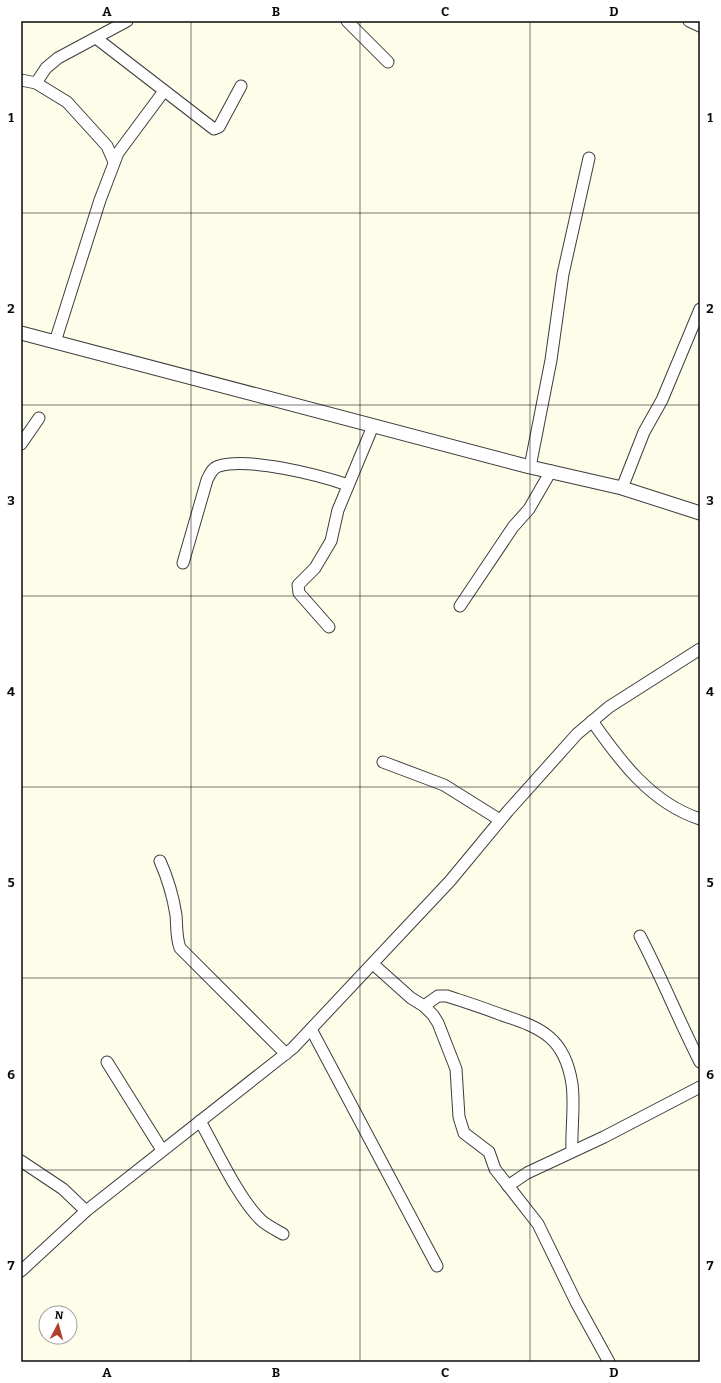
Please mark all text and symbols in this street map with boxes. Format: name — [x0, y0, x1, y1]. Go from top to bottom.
text: A — [102, 4, 112, 19]
text: B — [272, 4, 280, 19]
text: C — [441, 4, 449, 19]
text: D — [609, 4, 619, 19]
text: 1 — [8, 110, 14, 125]
text: 1 — [707, 110, 713, 125]
text: 2 — [7, 301, 15, 316]
text: 2 — [706, 301, 714, 316]
text: 3 — [7, 493, 15, 508]
text: 3 — [706, 493, 714, 508]
text: 4 — [7, 684, 15, 699]
text: 4 — [706, 684, 714, 699]
text: 5 — [7, 875, 15, 890]
text: 5 — [706, 875, 714, 890]
text: 6 — [7, 1067, 15, 1082]
text: 6 — [706, 1067, 714, 1082]
text: 7 — [8, 1258, 15, 1273]
text: 7 — [707, 1258, 714, 1273]
north arrow — [38, 1305, 78, 1345]
text: N — [54, 1309, 64, 1323]
text: A — [102, 1365, 112, 1380]
text: B — [272, 1365, 280, 1380]
text: C — [441, 1365, 449, 1380]
text: D — [609, 1365, 619, 1380]

